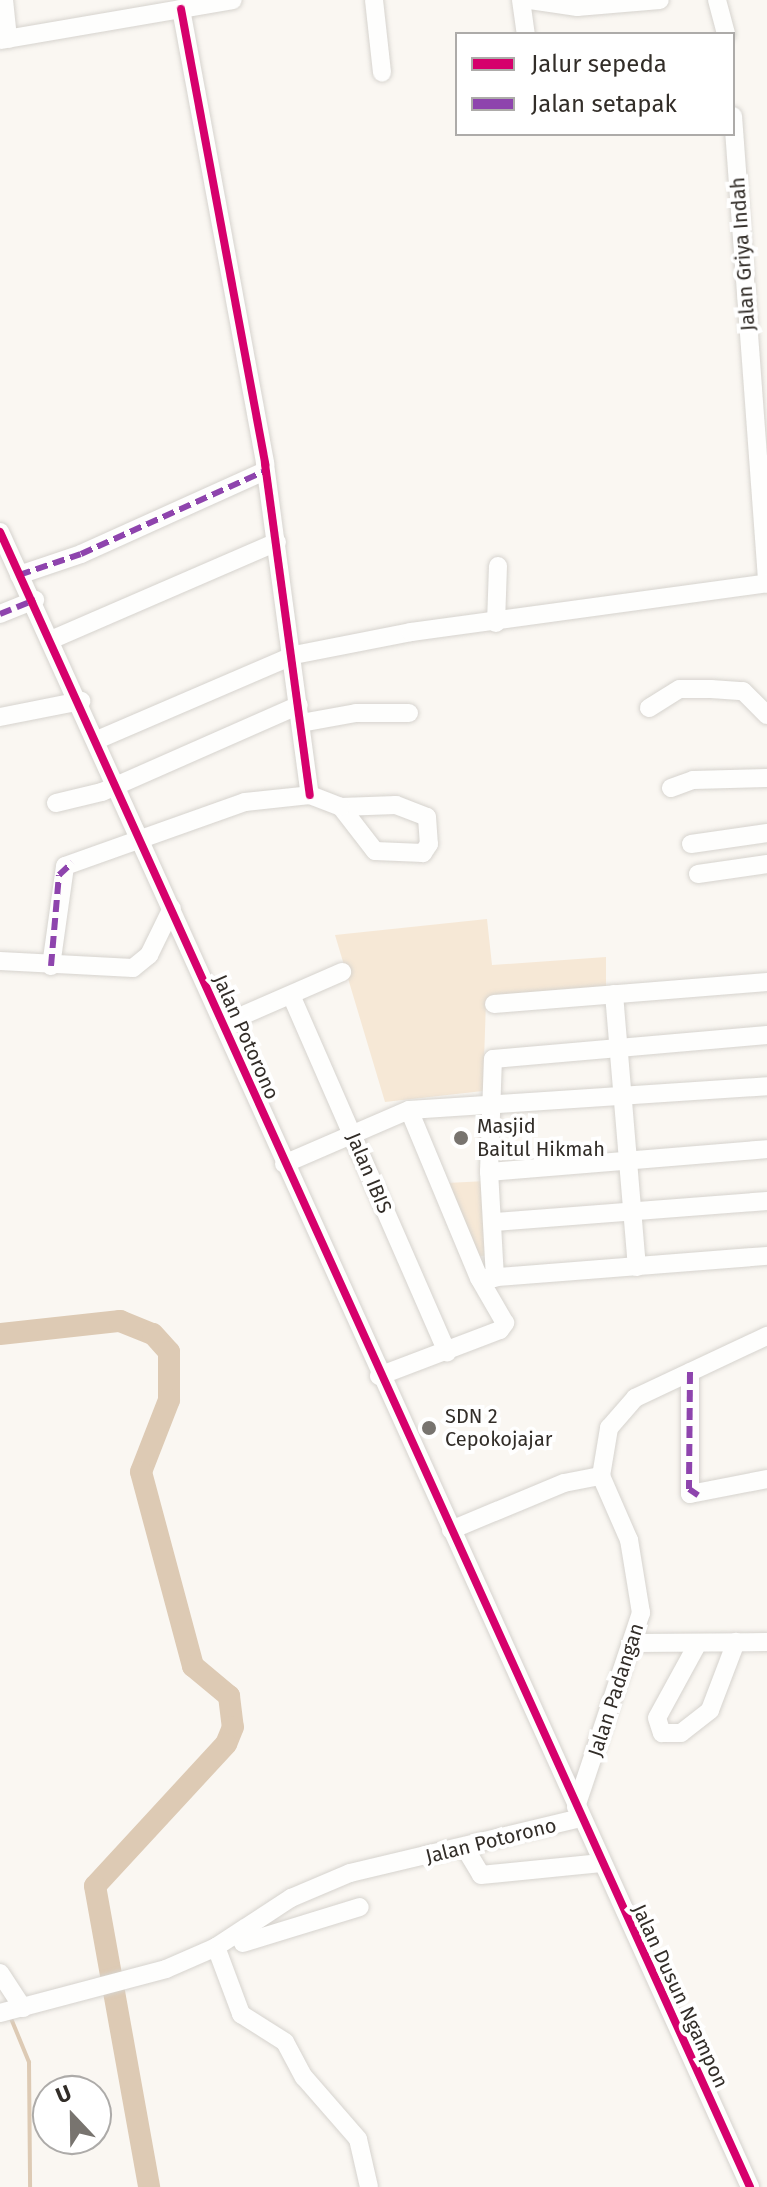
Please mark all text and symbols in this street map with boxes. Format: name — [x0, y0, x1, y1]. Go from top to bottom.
legend — [455, 32, 735, 136]
text: Jalur sepeda — [531, 50, 667, 78]
text: Jalan setapak — [531, 90, 677, 118]
street label: Jalan Griya Indah — [726, 176, 760, 332]
street label: Jalan Potorono — [208, 971, 284, 1103]
place label: Masjid Baitul Hikmah — [477, 1114, 605, 1161]
street label: Jalan IBIS — [341, 1129, 397, 1217]
marker: Masjid Baitul Hikmah — [452, 1129, 470, 1147]
place label: SDN 2 Cepokojajar — [445, 1404, 552, 1451]
marker: SDN 2 Cepokojajar — [420, 1419, 438, 1437]
street label: Jalan Padangan — [583, 1620, 649, 1760]
street label: Jalan Potorono — [423, 1813, 559, 1869]
street label: Jalan Dusun Ngampon — [627, 1900, 733, 2092]
north arrow — [32, 2075, 112, 2155]
text: U — [52, 2079, 75, 2109]

